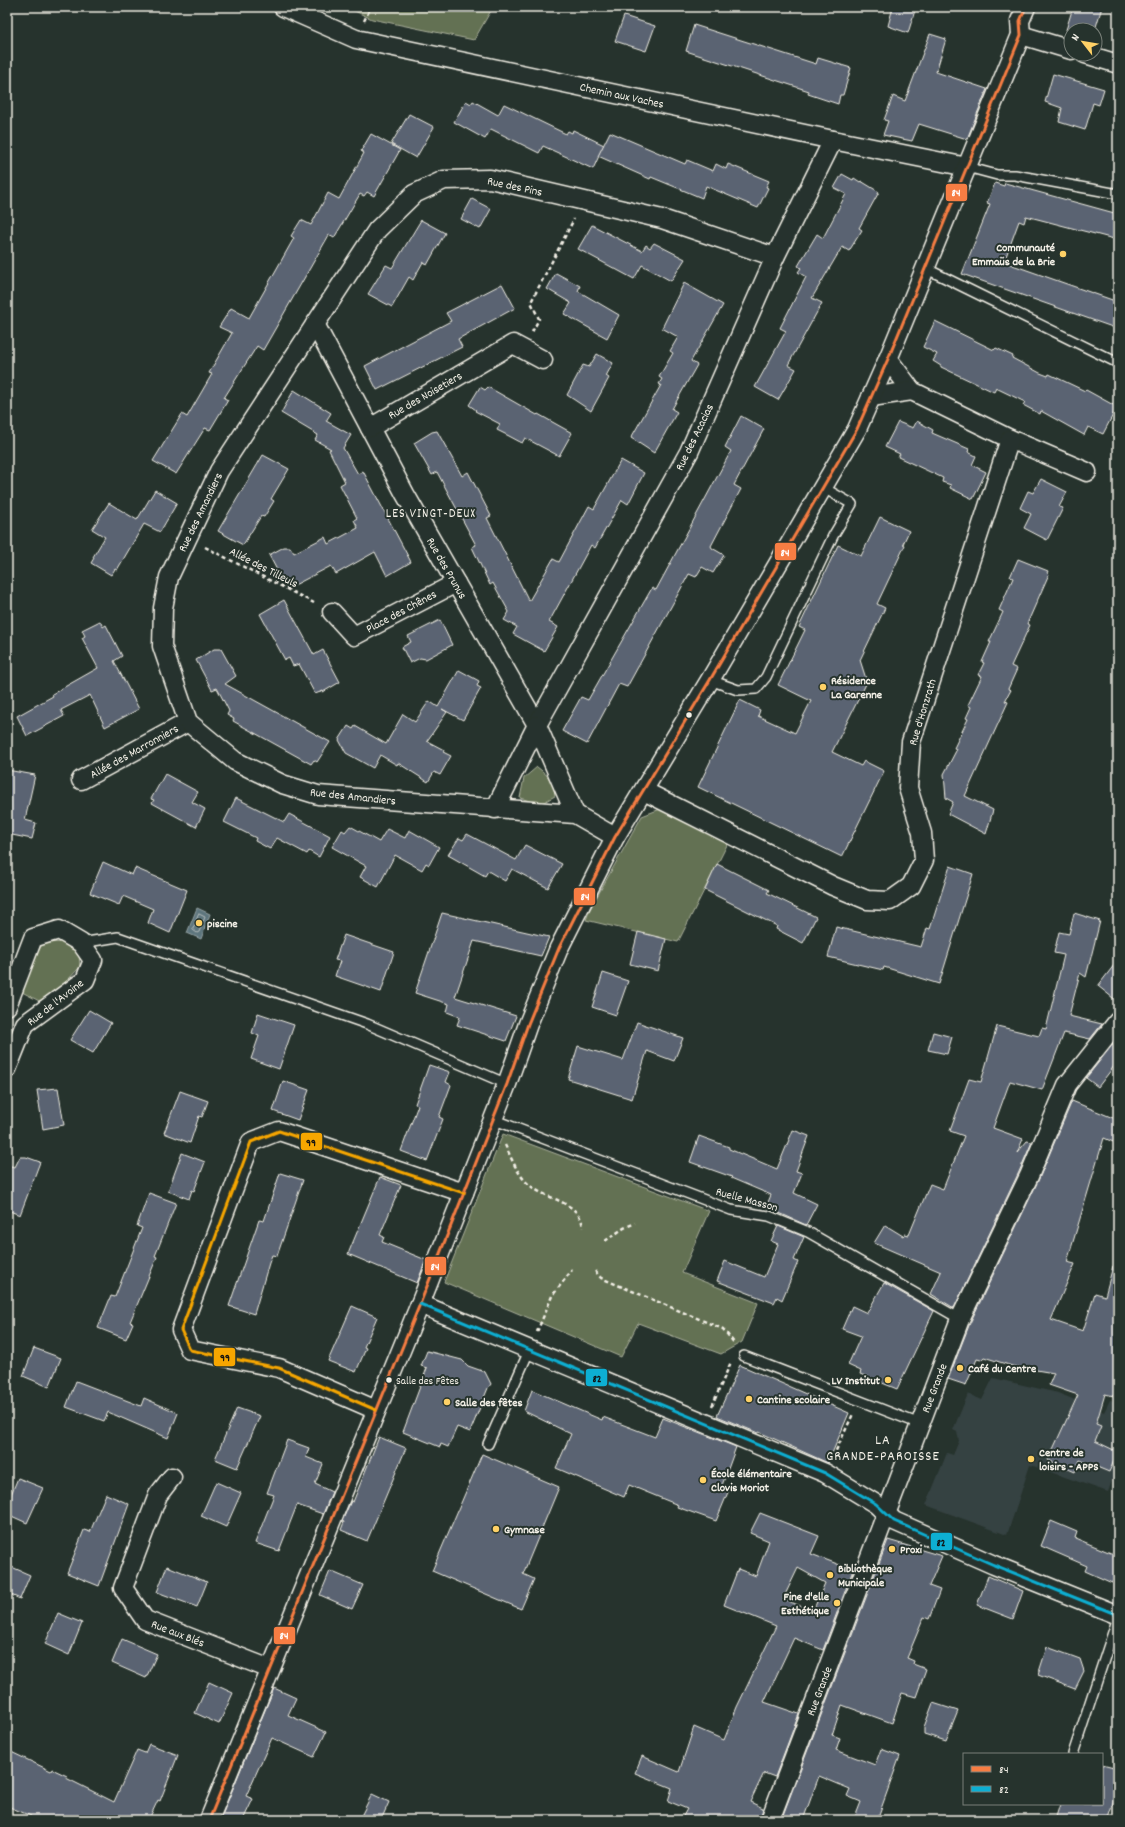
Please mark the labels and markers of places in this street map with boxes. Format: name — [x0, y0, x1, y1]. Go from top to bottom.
place label: Communauté Emmaüs de la Brie — [972, 240, 1056, 271]
marker: Communauté Emmaüs de la Brie — [1058, 249, 1068, 259]
place label: Résidence La Garenne — [831, 673, 883, 704]
marker: Résidence La Garenne — [818, 682, 828, 692]
unlabelled marker — [684, 710, 694, 720]
place label: piscine — [207, 916, 238, 933]
marker: piscine — [194, 918, 204, 928]
place label: Café du Centre — [968, 1361, 1037, 1378]
marker: Café du Centre — [955, 1363, 965, 1373]
place label: LV Institut — [832, 1373, 881, 1390]
place label: Salle des Fêtes — [396, 1374, 459, 1390]
marker: Salle des Fêtes — [384, 1375, 394, 1385]
marker: LV Institut — [883, 1375, 893, 1385]
place label: Cantine scolaire — [757, 1392, 831, 1409]
marker: Cantine scolaire — [744, 1394, 754, 1404]
place label: Salle des fêtes — [455, 1395, 523, 1412]
marker: Salle des fêtes — [442, 1397, 452, 1407]
place label: Centre de loisirs - APPS — [1039, 1445, 1099, 1476]
marker: Centre de loisirs - APPS — [1026, 1454, 1036, 1464]
place label: École élémentaire Clovis Moriot — [711, 1466, 792, 1497]
marker: École élémentaire Clovis Moriot — [698, 1475, 708, 1485]
place label: Gymnase — [504, 1522, 545, 1539]
marker: Gymnase — [491, 1524, 501, 1534]
place label: Proxi — [900, 1542, 923, 1559]
marker: Proxi — [887, 1544, 897, 1554]
place label: Bibliothèque Municipale — [838, 1561, 893, 1592]
marker: Bibliothèque Municipale — [825, 1570, 835, 1580]
place label: Fine d'elle Esthétique — [781, 1589, 830, 1620]
marker: Fine d'elle Esthétique — [832, 1598, 842, 1608]

